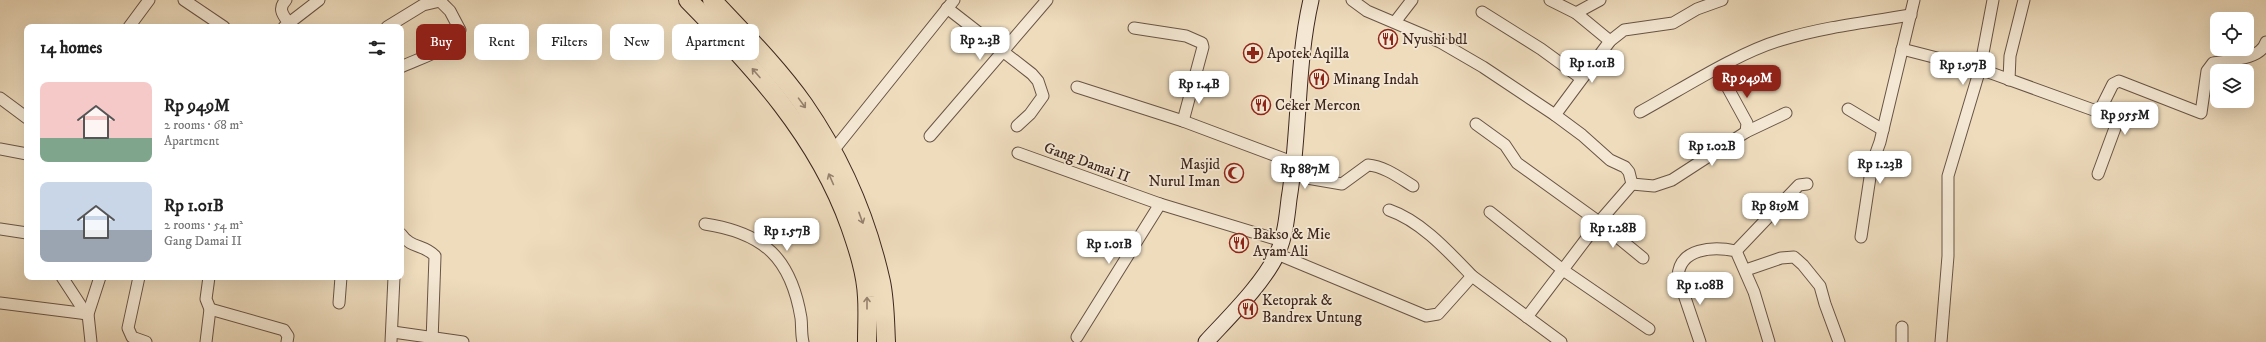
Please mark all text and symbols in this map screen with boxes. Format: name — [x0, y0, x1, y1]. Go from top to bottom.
map controls — [2210, 12, 2254, 108]
button: locate — [2210, 12, 2254, 56]
chip: Buy — [416, 24, 466, 60]
chip: Rent — [474, 24, 529, 60]
chip: Filters — [537, 24, 602, 60]
chip: New — [610, 24, 664, 60]
chip: Apartment — [672, 24, 759, 60]
pin: Rp 2.3B — [943, 27, 1017, 61]
restaurant icon: Nyushi bdl — [1377, 28, 1399, 50]
place label: Nyushi bdl — [1402, 30, 1468, 49]
text: Rp 2.3B — [960, 32, 1000, 48]
text: 14 homes — [40, 37, 102, 59]
icon: filters — [366, 37, 388, 59]
pharmacy icon: Apotek Aqilla — [1242, 42, 1264, 64]
place label: Apotek Aqilla — [1267, 44, 1350, 63]
pin: Rp 1.01B — [1551, 50, 1633, 84]
pin: Rp 1.97B — [1922, 52, 2004, 86]
text: Rp 1.01B — [1569, 55, 1615, 71]
text: Rp 1.97B — [1939, 57, 1987, 73]
button: layers — [2210, 64, 2254, 108]
pin: Rp 949M — [1710, 65, 1784, 99]
one-way arrow — [752, 68, 761, 78]
restaurant icon: Minang Indah — [1308, 68, 1330, 90]
place label: Minang Indah — [1333, 70, 1419, 89]
text: Rp 949M — [1722, 70, 1772, 86]
pin: Rp 1.4B — [1162, 71, 1236, 105]
text: Rp 1.4B — [1178, 76, 1220, 92]
restaurant icon: Ceker Mercon — [1250, 94, 1272, 116]
text: Rp 949M — [164, 95, 230, 117]
place label: Ceker Mercon — [1275, 96, 1360, 115]
one-way arrow — [798, 97, 806, 108]
icon: home — [72, 98, 120, 146]
pin: Rp 955M — [2088, 102, 2162, 136]
text: Rp 955M — [2100, 107, 2150, 123]
text: 2 rooms · 68 m² — [164, 117, 243, 133]
text: Apartment — [164, 133, 219, 149]
pin: Rp 1.02B — [1671, 133, 1753, 167]
street label: Gang Damai II — [1041, 138, 1132, 187]
text: Rp 1.02B — [1688, 138, 1736, 154]
pin: Rp 1.23B — [1839, 151, 1921, 185]
place label: Masjid Nurul Iman — [1149, 155, 1221, 191]
pin: Rp 887M — [1268, 156, 1342, 190]
text: Rp 1.23B — [1857, 156, 1903, 172]
text: Rp 887M — [1280, 161, 1330, 177]
mosque icon: Masjid Nurul Iman — [1223, 162, 1245, 184]
one-way arrow — [827, 174, 834, 186]
pin: Rp 819M — [1738, 193, 1812, 227]
text: Rp 1.01B — [164, 195, 224, 217]
icon: home — [72, 198, 120, 246]
text: Rp 819M — [1751, 198, 1799, 214]
one-way arrow — [858, 212, 866, 224]
pin: Rp 1.28B — [1572, 215, 1654, 249]
text: 2 rooms · 54 m² — [164, 217, 243, 233]
pin: Rp 1.57B — [746, 218, 828, 252]
text: Rp 1.28B — [1590, 220, 1636, 236]
text: Rp 1.57B — [763, 223, 811, 239]
place label: Bakso & Mie Ayam Ali — [1253, 225, 1330, 261]
pin: Rp 1.01B — [1068, 231, 1150, 265]
restaurant icon: Bakso & Mie Ayam Ali — [1228, 232, 1250, 254]
text: Gang Damai II — [164, 233, 242, 249]
text: Rp 1.01B — [1086, 236, 1132, 252]
pin: Rp 1.08B — [1659, 272, 1741, 306]
text: Rp 1.08B — [1676, 277, 1724, 293]
place label: Ketoprak & Bandrex Untung — [1262, 291, 1362, 327]
one-way arrow — [863, 297, 871, 310]
restaurant icon: Ketoprak & Bandrex Untung — [1237, 298, 1259, 320]

